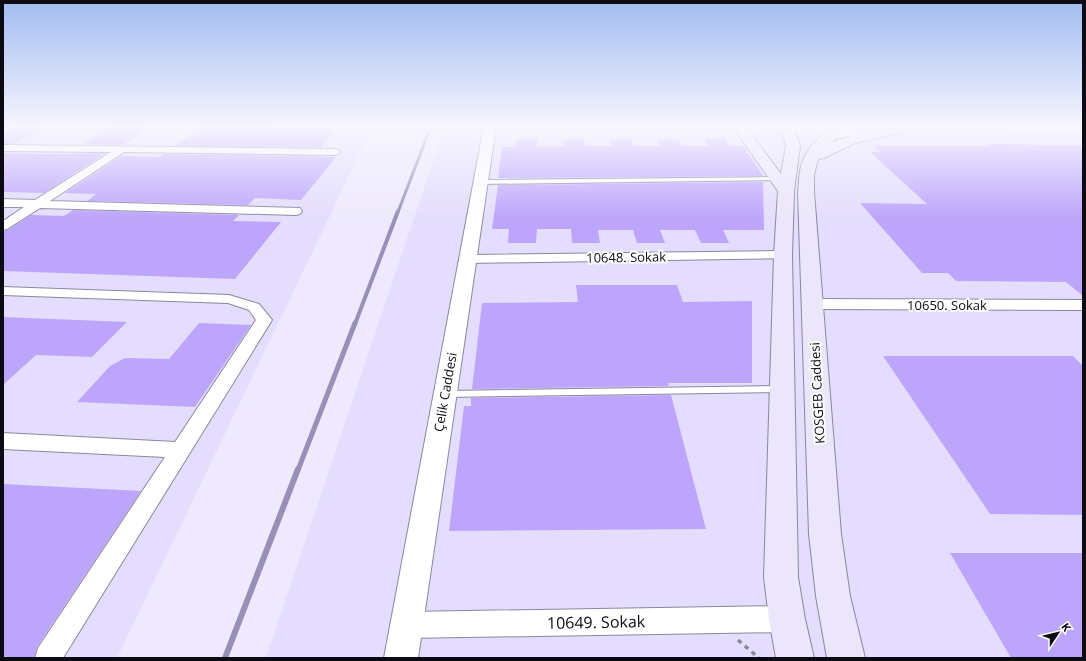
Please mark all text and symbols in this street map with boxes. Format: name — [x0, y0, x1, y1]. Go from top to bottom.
street label: 10648. Sokak — [586, 247, 666, 267]
street label: 10650. Sokak — [907, 296, 987, 314]
street label: KOSGEB Caddesi — [805, 342, 829, 444]
street label: Çelik Caddesi — [429, 351, 461, 433]
street label: 10649. Sokak — [547, 610, 646, 634]
north arrow — [1038, 613, 1078, 653]
text: K — [1058, 620, 1075, 635]

